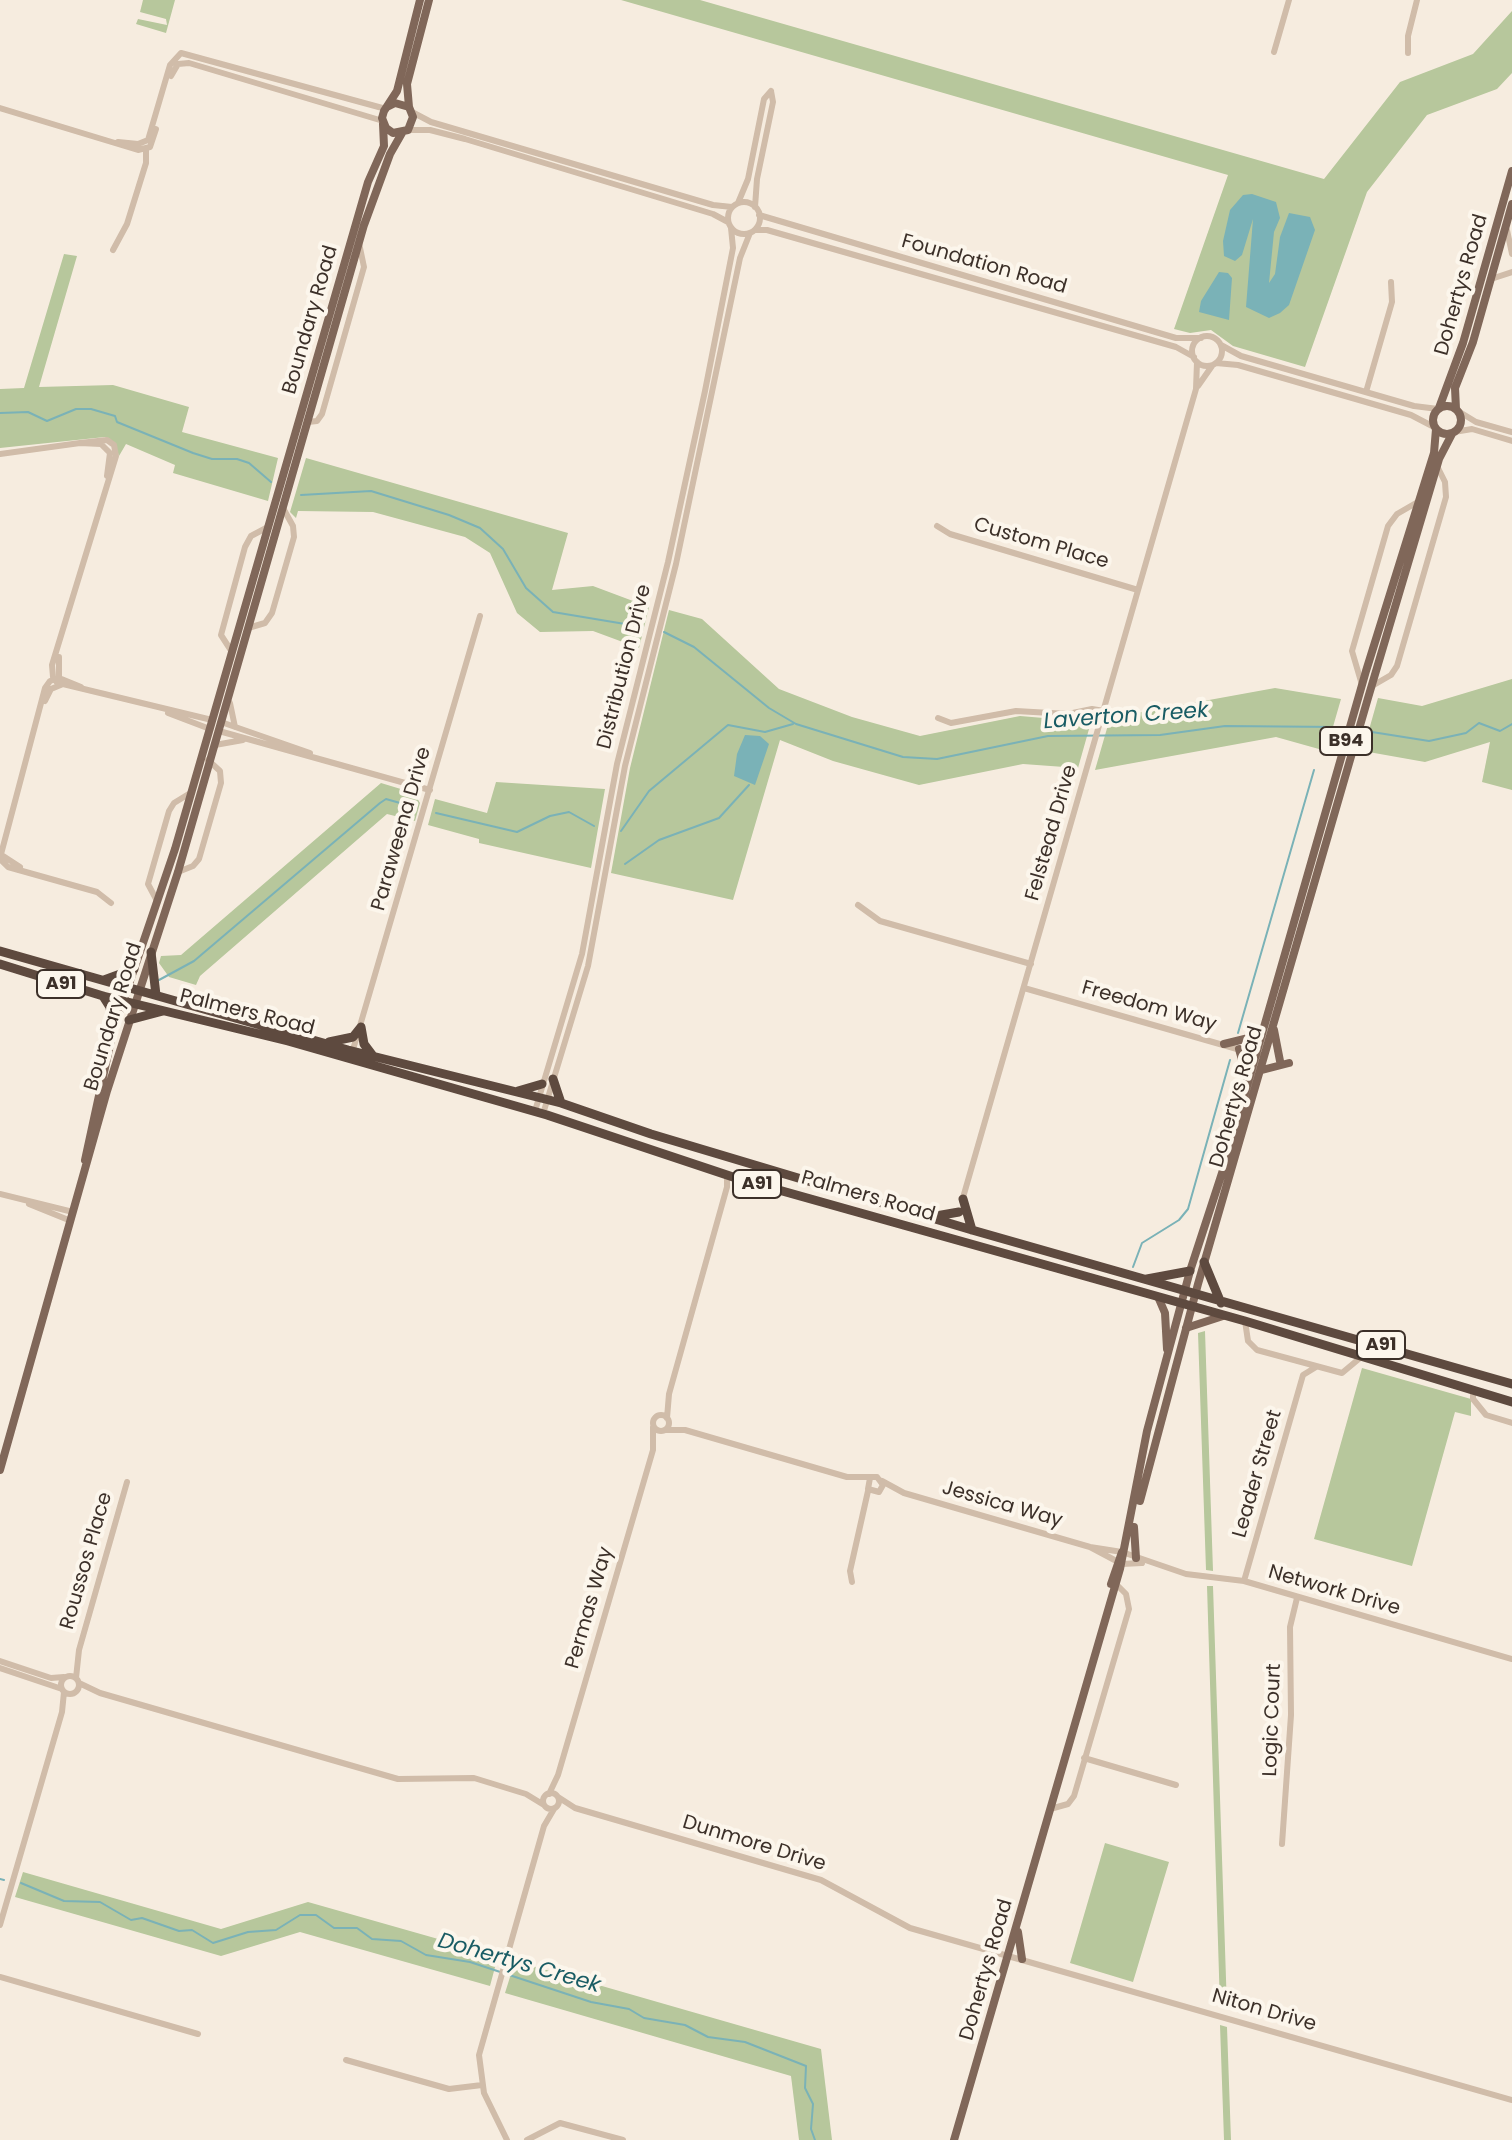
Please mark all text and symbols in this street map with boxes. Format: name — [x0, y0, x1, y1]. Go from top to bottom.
street label: Dohertys Road — [1430, 212, 1494, 358]
street label: Foundation Road — [899, 230, 1069, 300]
street label: Boundary Road — [278, 243, 344, 397]
street label: Custom Place — [971, 513, 1111, 575]
street label: Distribution Drive — [593, 582, 657, 752]
water label: Laverton Creek — [1043, 698, 1209, 736]
road number: B94 — [1320, 727, 1372, 755]
street label: Paraweena Drive — [367, 744, 437, 914]
street label: Felstead Drive — [1021, 762, 1083, 904]
street label: Boundary Road — [80, 940, 148, 1094]
road number: A91 — [37, 970, 85, 998]
street label: Freedom Way — [1079, 976, 1219, 1038]
street label: Palmers Road — [177, 985, 317, 1041]
street label: Dohertys Road — [1205, 1024, 1269, 1170]
street label: Palmers Road — [798, 1166, 938, 1228]
road number: A91 — [733, 1170, 781, 1198]
road number: A91 — [1357, 1331, 1405, 1359]
street label: Leader Street — [1228, 1407, 1288, 1541]
street label: Jessica Way — [939, 1476, 1065, 1534]
street label: Roussos Place — [56, 1490, 118, 1632]
street label: Permas Way — [561, 1544, 619, 1672]
street label: Network Drive — [1265, 1561, 1403, 1621]
street label: Logic Court — [1259, 1663, 1287, 1777]
street label: Dunmore Drive — [679, 1811, 829, 1877]
street label: Dohertys Road — [955, 1897, 1019, 2043]
water label: Dohertys Creek — [435, 1928, 603, 2000]
street label: Niton Drive — [1209, 1985, 1319, 2037]

